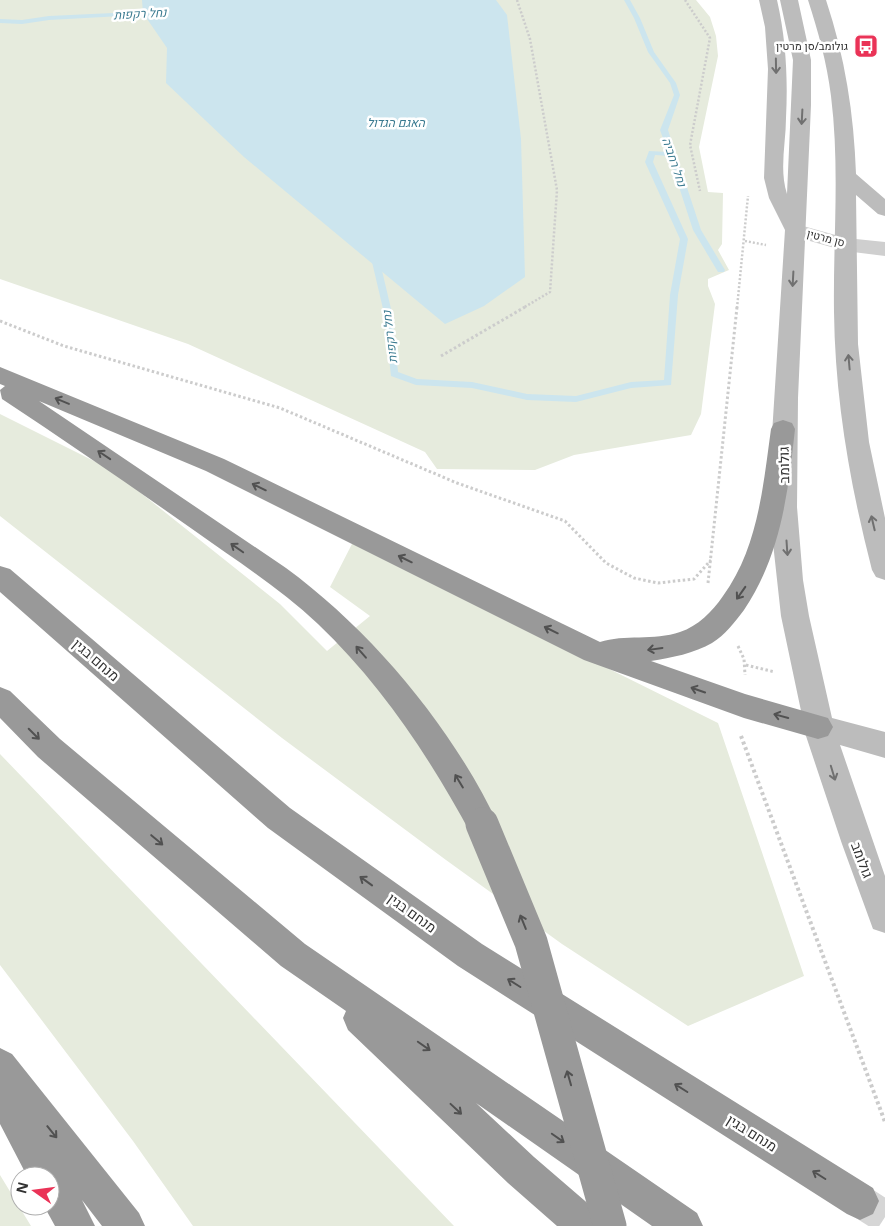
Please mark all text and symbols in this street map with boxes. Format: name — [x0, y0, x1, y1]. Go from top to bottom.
water label: נחל רקפות — [113, 4, 168, 23]
bus stop icon: גולומב/סן מרטין — [853, 33, 879, 59]
place label: גולומב/סן מרטין — [776, 38, 848, 53]
one-way arrow — [772, 57, 781, 73]
one-way arrow — [797, 109, 806, 125]
water label: האגם הגדול — [367, 114, 426, 131]
water label: נחל רחביה — [658, 135, 691, 190]
street label: סן מרטין — [806, 225, 847, 250]
one-way arrow — [788, 271, 797, 287]
water label: נחל רקפות — [378, 308, 401, 364]
one-way arrow — [844, 355, 853, 371]
one-way arrow — [55, 396, 70, 405]
street label: גולומב — [774, 446, 793, 484]
one-way arrow — [97, 450, 111, 460]
one-way arrow — [252, 482, 267, 491]
one-way arrow — [868, 515, 877, 531]
one-way arrow — [783, 540, 792, 556]
one-way arrow — [230, 543, 244, 553]
one-way arrow — [398, 553, 413, 563]
one-way arrow — [736, 586, 746, 600]
one-way arrow — [544, 625, 559, 634]
street label: מנחם בגין — [69, 634, 124, 685]
one-way arrow — [647, 644, 663, 654]
one-way arrow — [356, 646, 367, 659]
one-way arrow — [691, 685, 706, 694]
one-way arrow — [774, 711, 790, 721]
one-way arrow — [28, 728, 41, 740]
one-way arrow — [829, 765, 838, 781]
one-way arrow — [454, 775, 464, 789]
one-way arrow — [151, 834, 164, 846]
street label: גולומב — [847, 839, 878, 881]
one-way arrow — [359, 876, 373, 886]
street label: מנחם בגין — [384, 888, 441, 937]
one-way arrow — [517, 915, 527, 930]
one-way arrow — [507, 978, 521, 988]
one-way arrow — [417, 1041, 431, 1051]
one-way arrow — [563, 1070, 573, 1086]
one-way arrow — [675, 1083, 689, 1093]
one-way arrow — [450, 1103, 463, 1115]
street label: מנחם בגין — [723, 1110, 781, 1155]
one-way arrow — [47, 1125, 58, 1138]
one-way arrow — [551, 1133, 565, 1143]
north arrow — [10, 1166, 60, 1216]
one-way arrow — [812, 1170, 826, 1180]
text: N — [11, 1180, 32, 1196]

